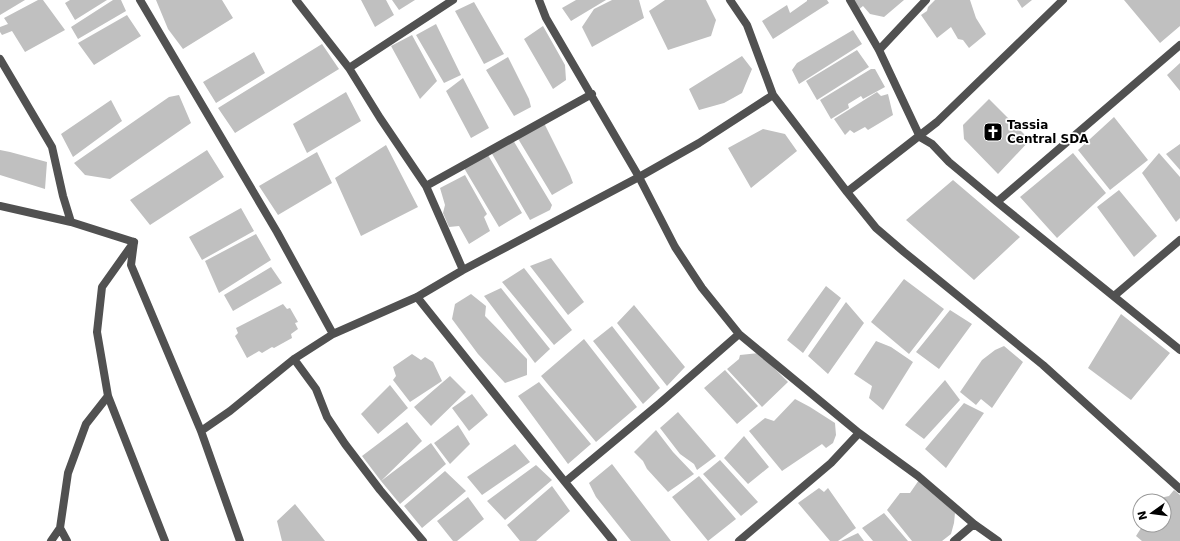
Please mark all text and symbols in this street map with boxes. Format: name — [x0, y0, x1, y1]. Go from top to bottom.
place label: Tassia Central SDA — [1007, 118, 1089, 146]
church icon: Tassia Central SDA — [982, 121, 1004, 143]
north arrow — [1132, 493, 1172, 533]
text: N — [1135, 509, 1150, 521]

